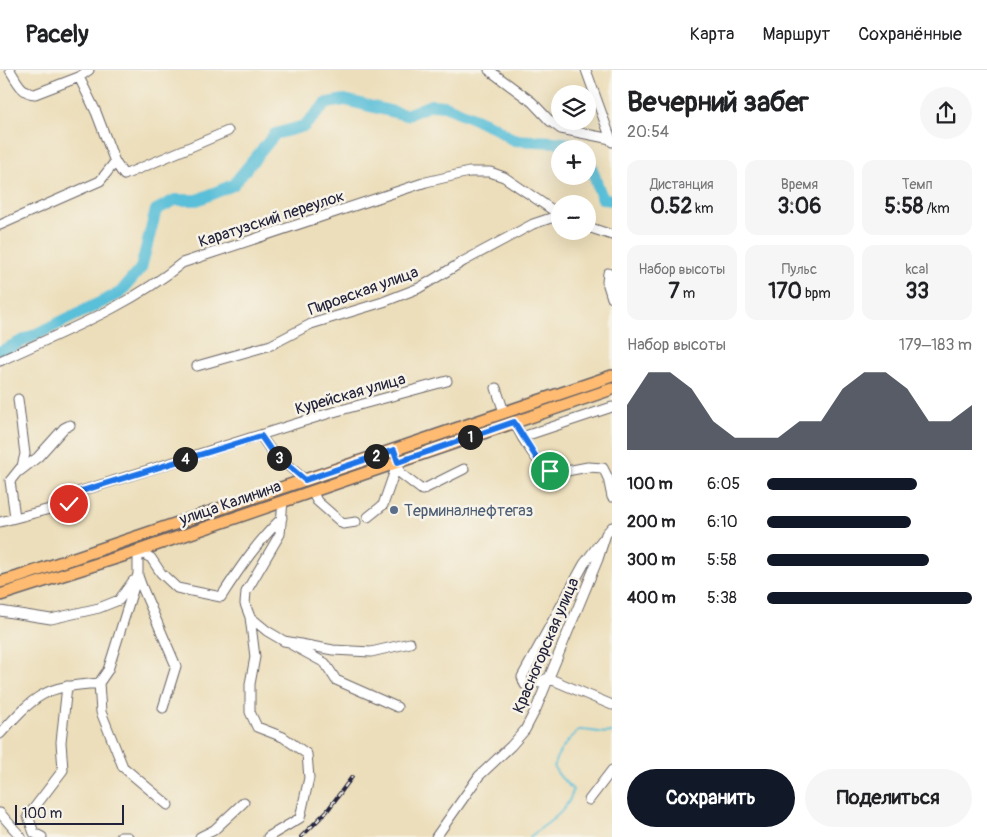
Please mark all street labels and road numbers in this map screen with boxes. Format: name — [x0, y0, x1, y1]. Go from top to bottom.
street label: Каратузский переулок — [196, 186, 347, 252]
street label: Пировская улица — [306, 262, 421, 320]
street label: Курейская улица — [293, 369, 408, 419]
street label: улица Калинина — [176, 476, 284, 530]
street label: Красногорская улица — [508, 575, 583, 716]

